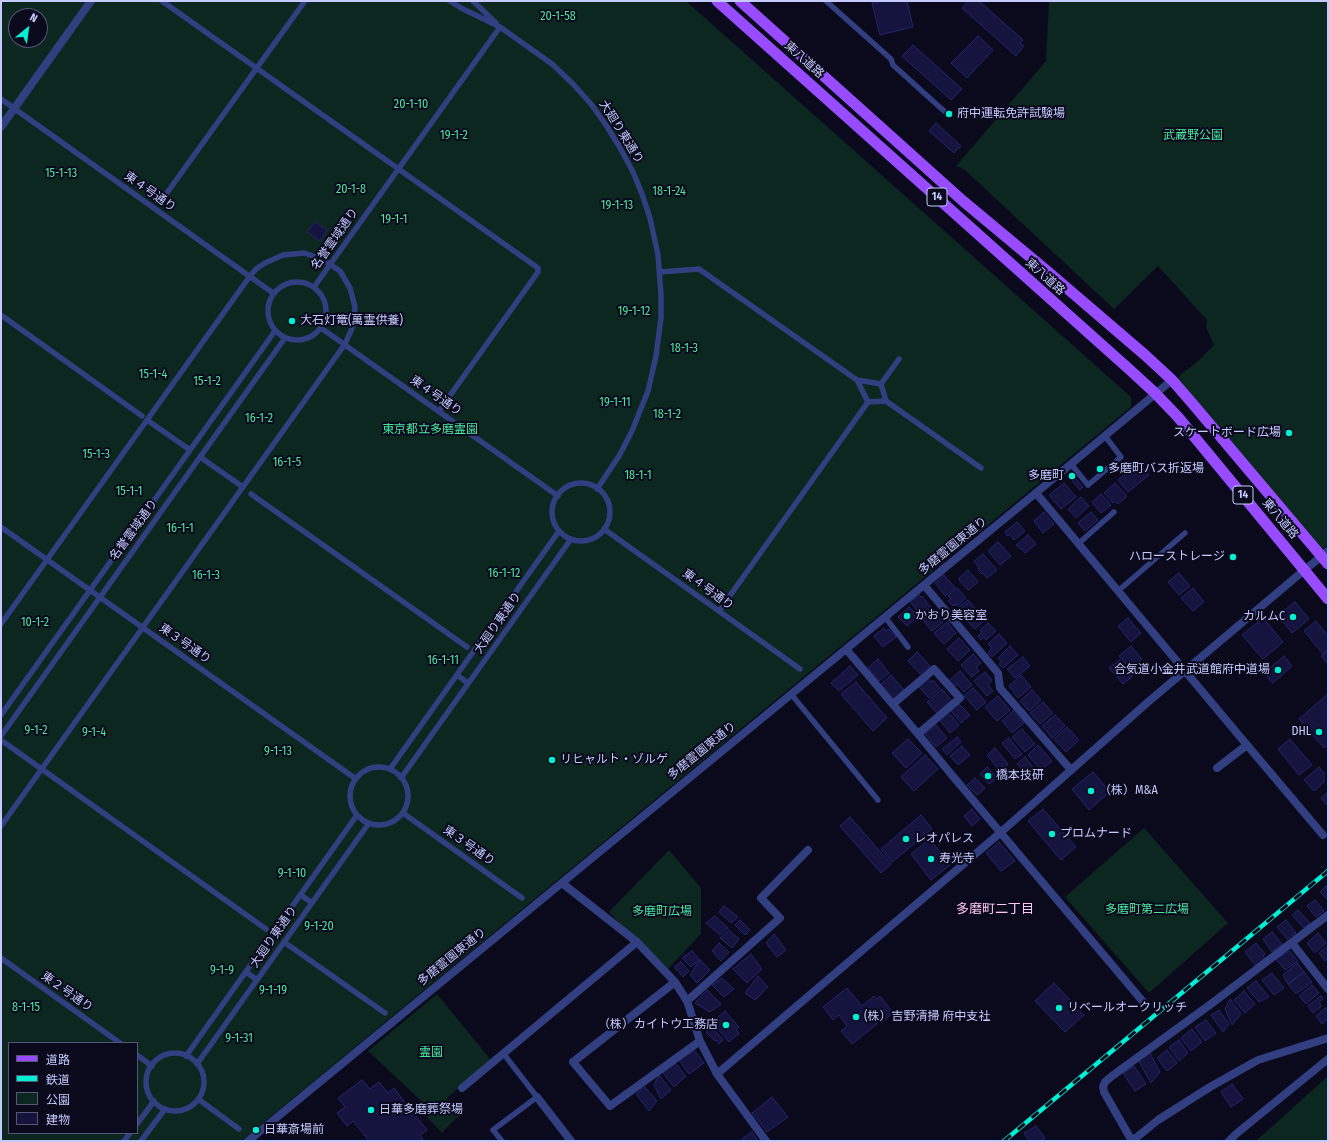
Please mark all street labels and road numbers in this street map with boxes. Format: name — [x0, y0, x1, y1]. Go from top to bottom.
street label: 東八道路 — [781, 39, 827, 81]
street label: 大廻り東通り — [596, 98, 646, 166]
street label: 東４号通り — [121, 169, 179, 215]
road number: 14 — [927, 188, 947, 206]
street label: 名誉霊域通り — [308, 205, 362, 273]
street label: 東八道路 — [1022, 256, 1068, 298]
street label: 東４号通り — [407, 373, 465, 419]
road number: 14 — [1233, 486, 1253, 504]
street label: 東八道路 — [1259, 496, 1301, 542]
street label: 名誉霊域通り — [107, 497, 161, 563]
street label: 多磨霊園東通り — [916, 514, 990, 578]
street label: 東４号通り — [679, 567, 737, 613]
street label: 大廻り東通り — [471, 589, 525, 657]
street label: 東３号通り — [156, 621, 214, 667]
street label: 多磨霊園東通り — [665, 719, 739, 783]
street label: 東３号通り — [440, 823, 498, 869]
street label: 大廻り東通り — [247, 903, 301, 971]
street label: 多磨霊園東通り — [415, 925, 489, 989]
street label: 東２号通り — [38, 969, 96, 1015]

